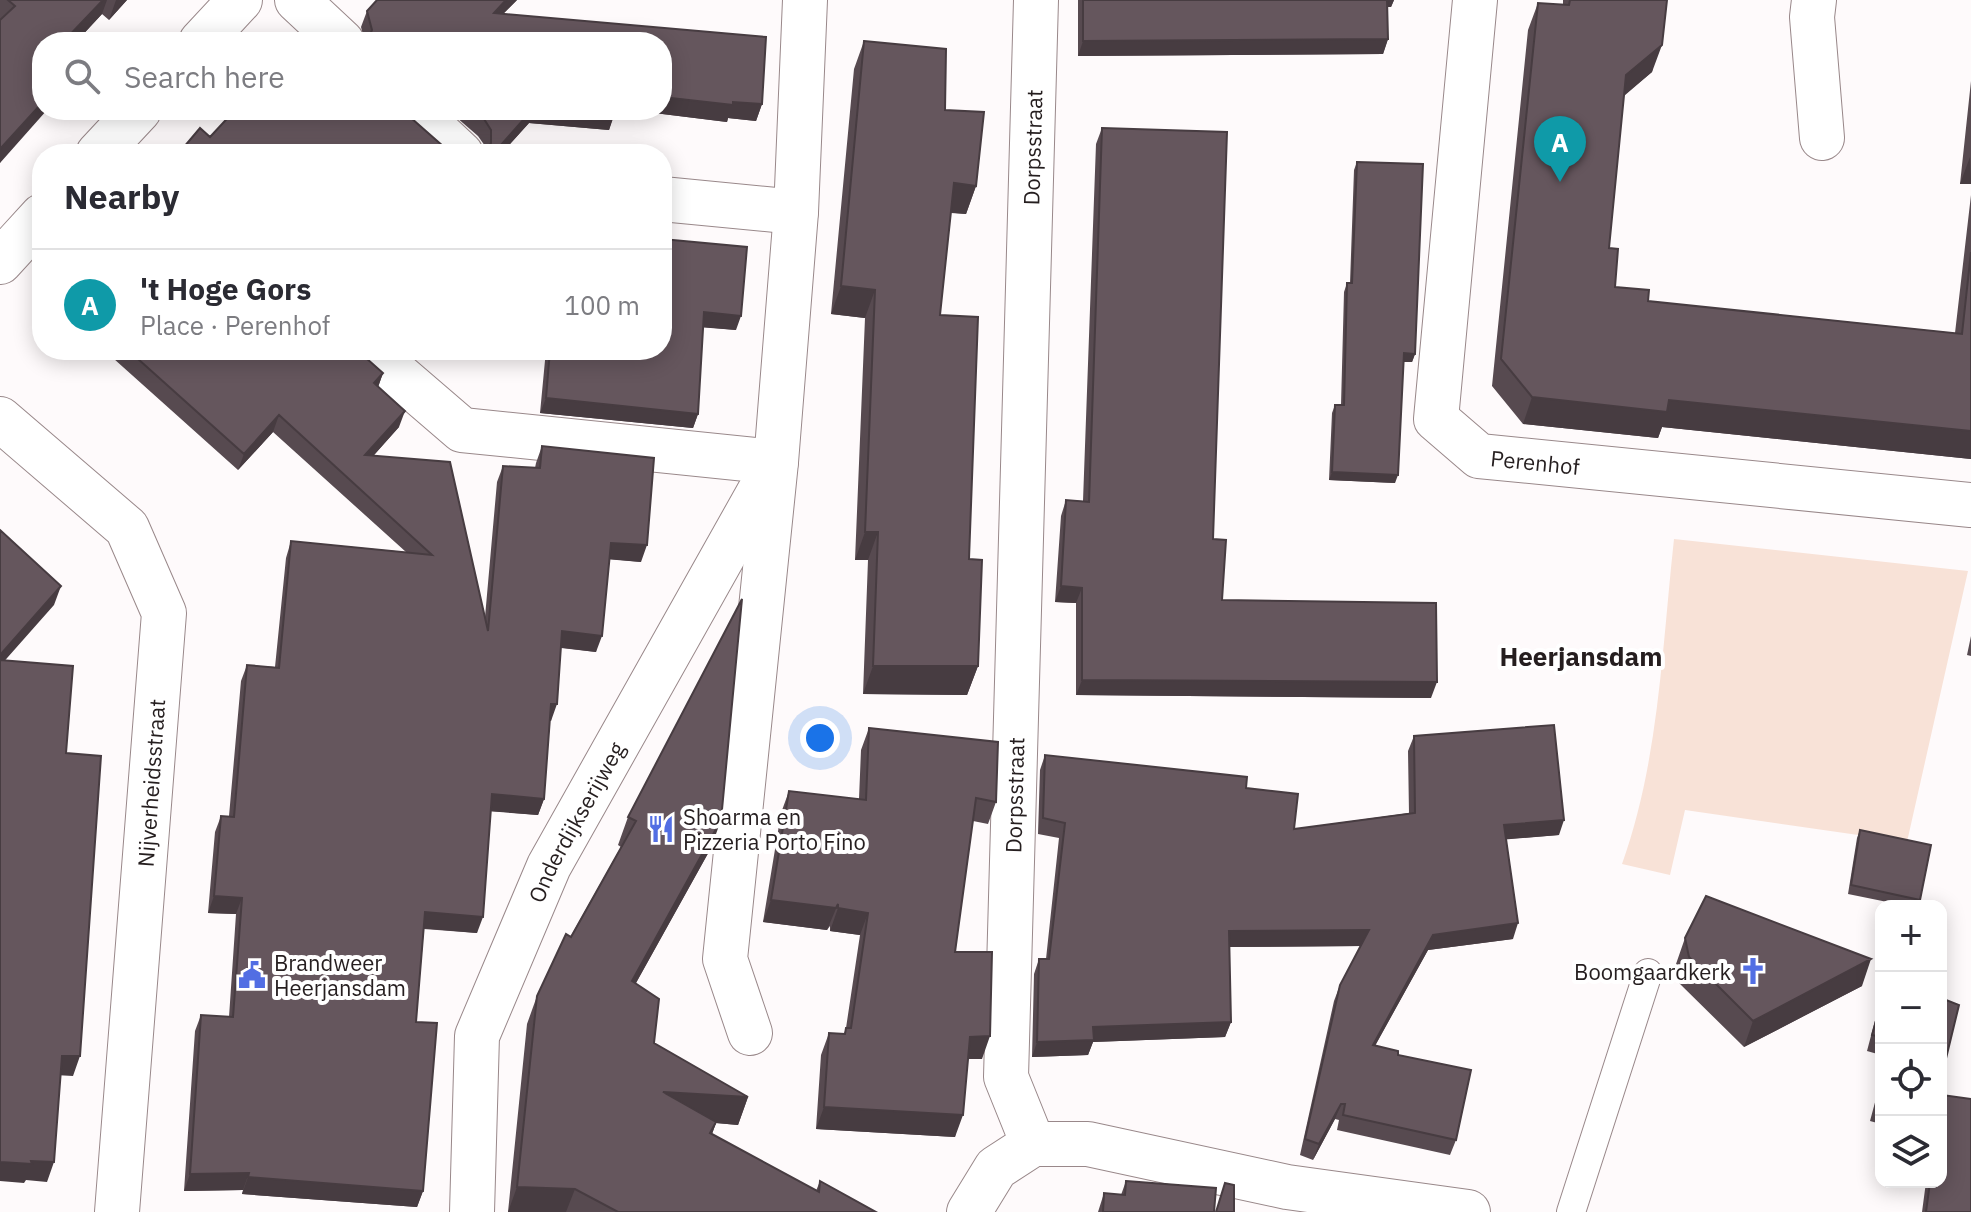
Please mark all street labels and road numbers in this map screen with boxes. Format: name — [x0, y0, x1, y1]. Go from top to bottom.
street label: Dorpsstraat — [1016, 89, 1048, 206]
street label: Perenhof — [1489, 443, 1581, 480]
street label: Nijverheidsstraat — [131, 698, 171, 868]
street label: Onderdijkserijweg — [521, 736, 631, 907]
street label: Dorpsstraat — [998, 737, 1030, 853]

